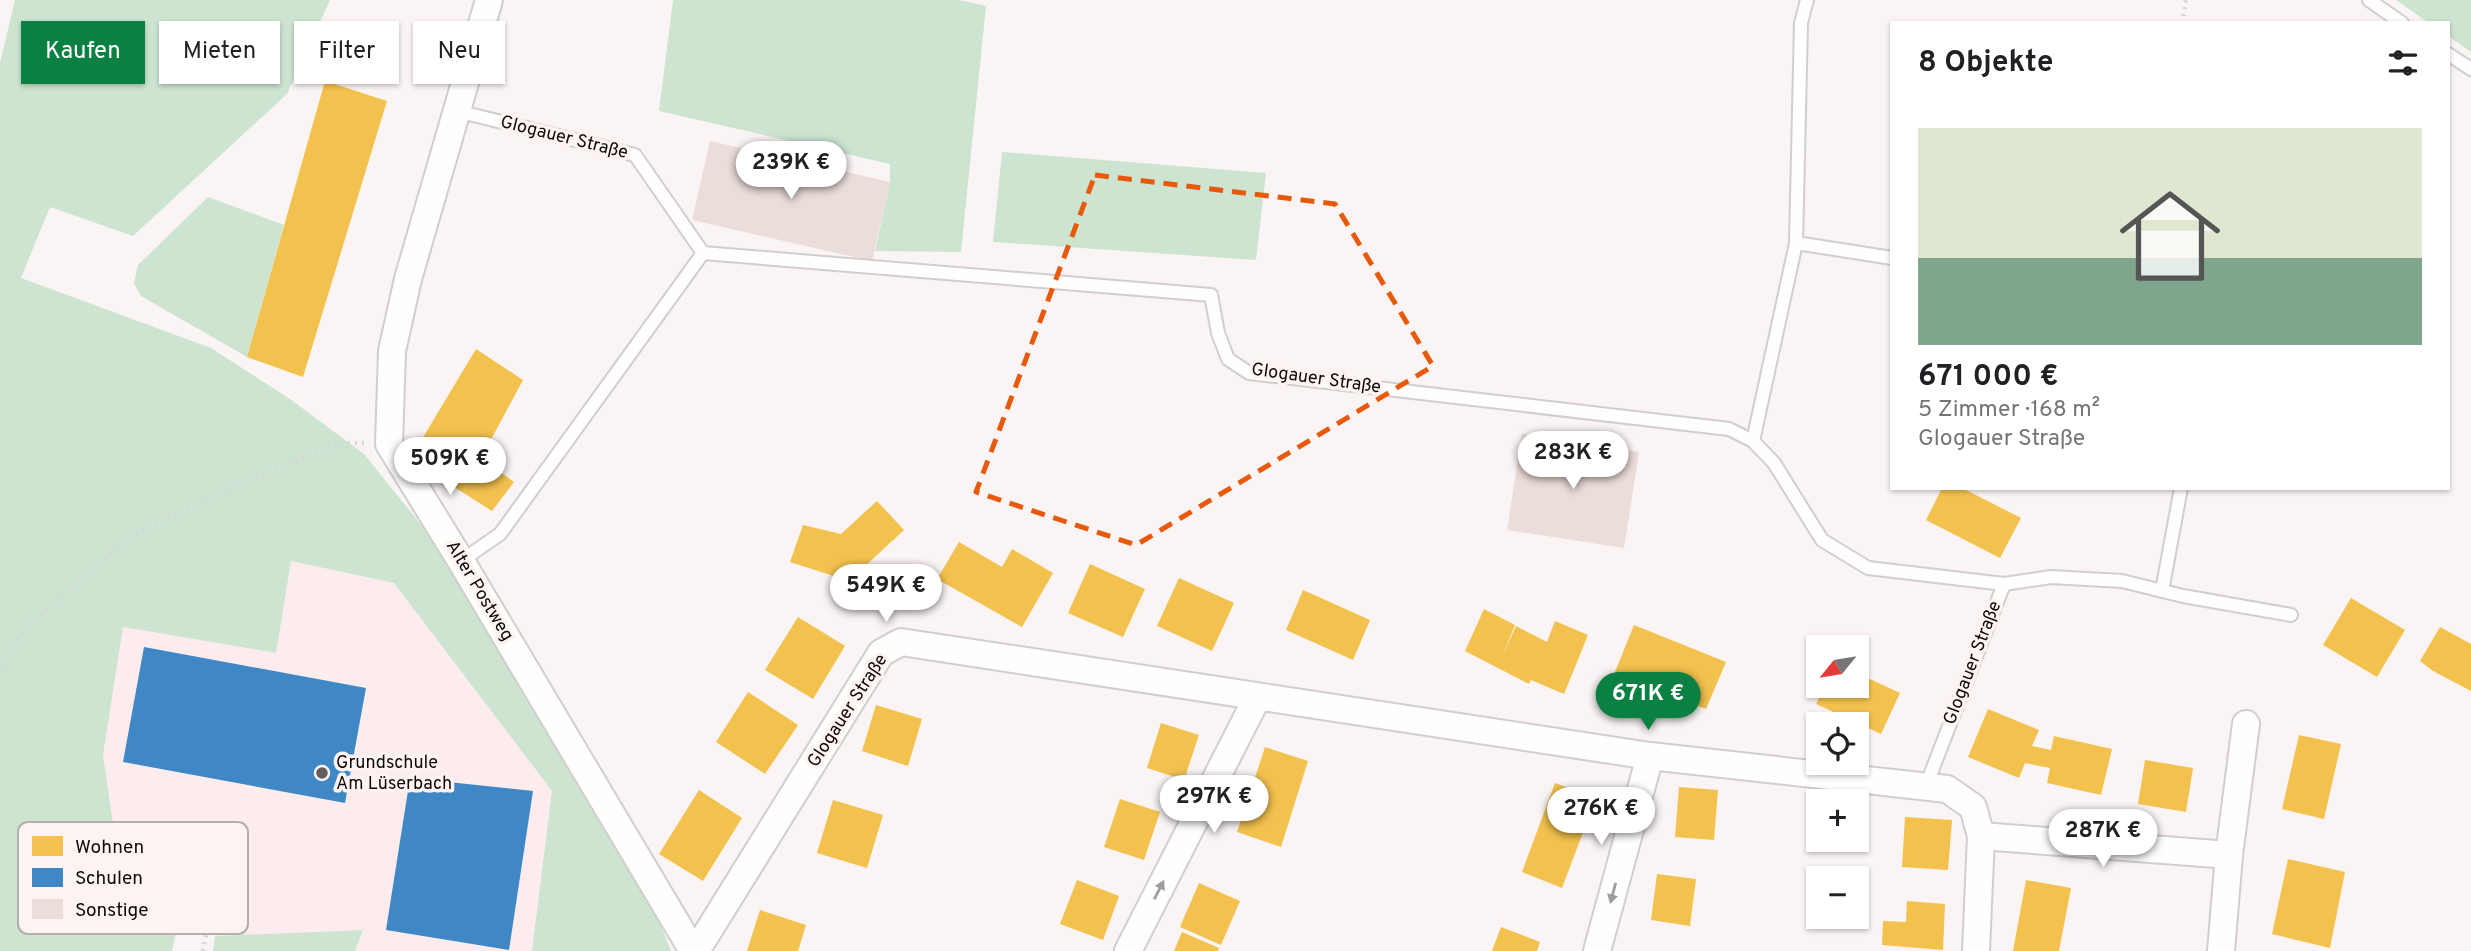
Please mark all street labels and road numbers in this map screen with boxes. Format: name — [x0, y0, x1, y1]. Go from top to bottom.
street label: Glogauer Straße — [498, 111, 630, 165]
street label: Glogauer Straße — [1250, 359, 1382, 399]
street label: Alter Postweg — [440, 536, 518, 646]
street label: Glogauer Straße — [1939, 598, 2007, 728]
street label: Glogauer Straße — [803, 650, 893, 772]

